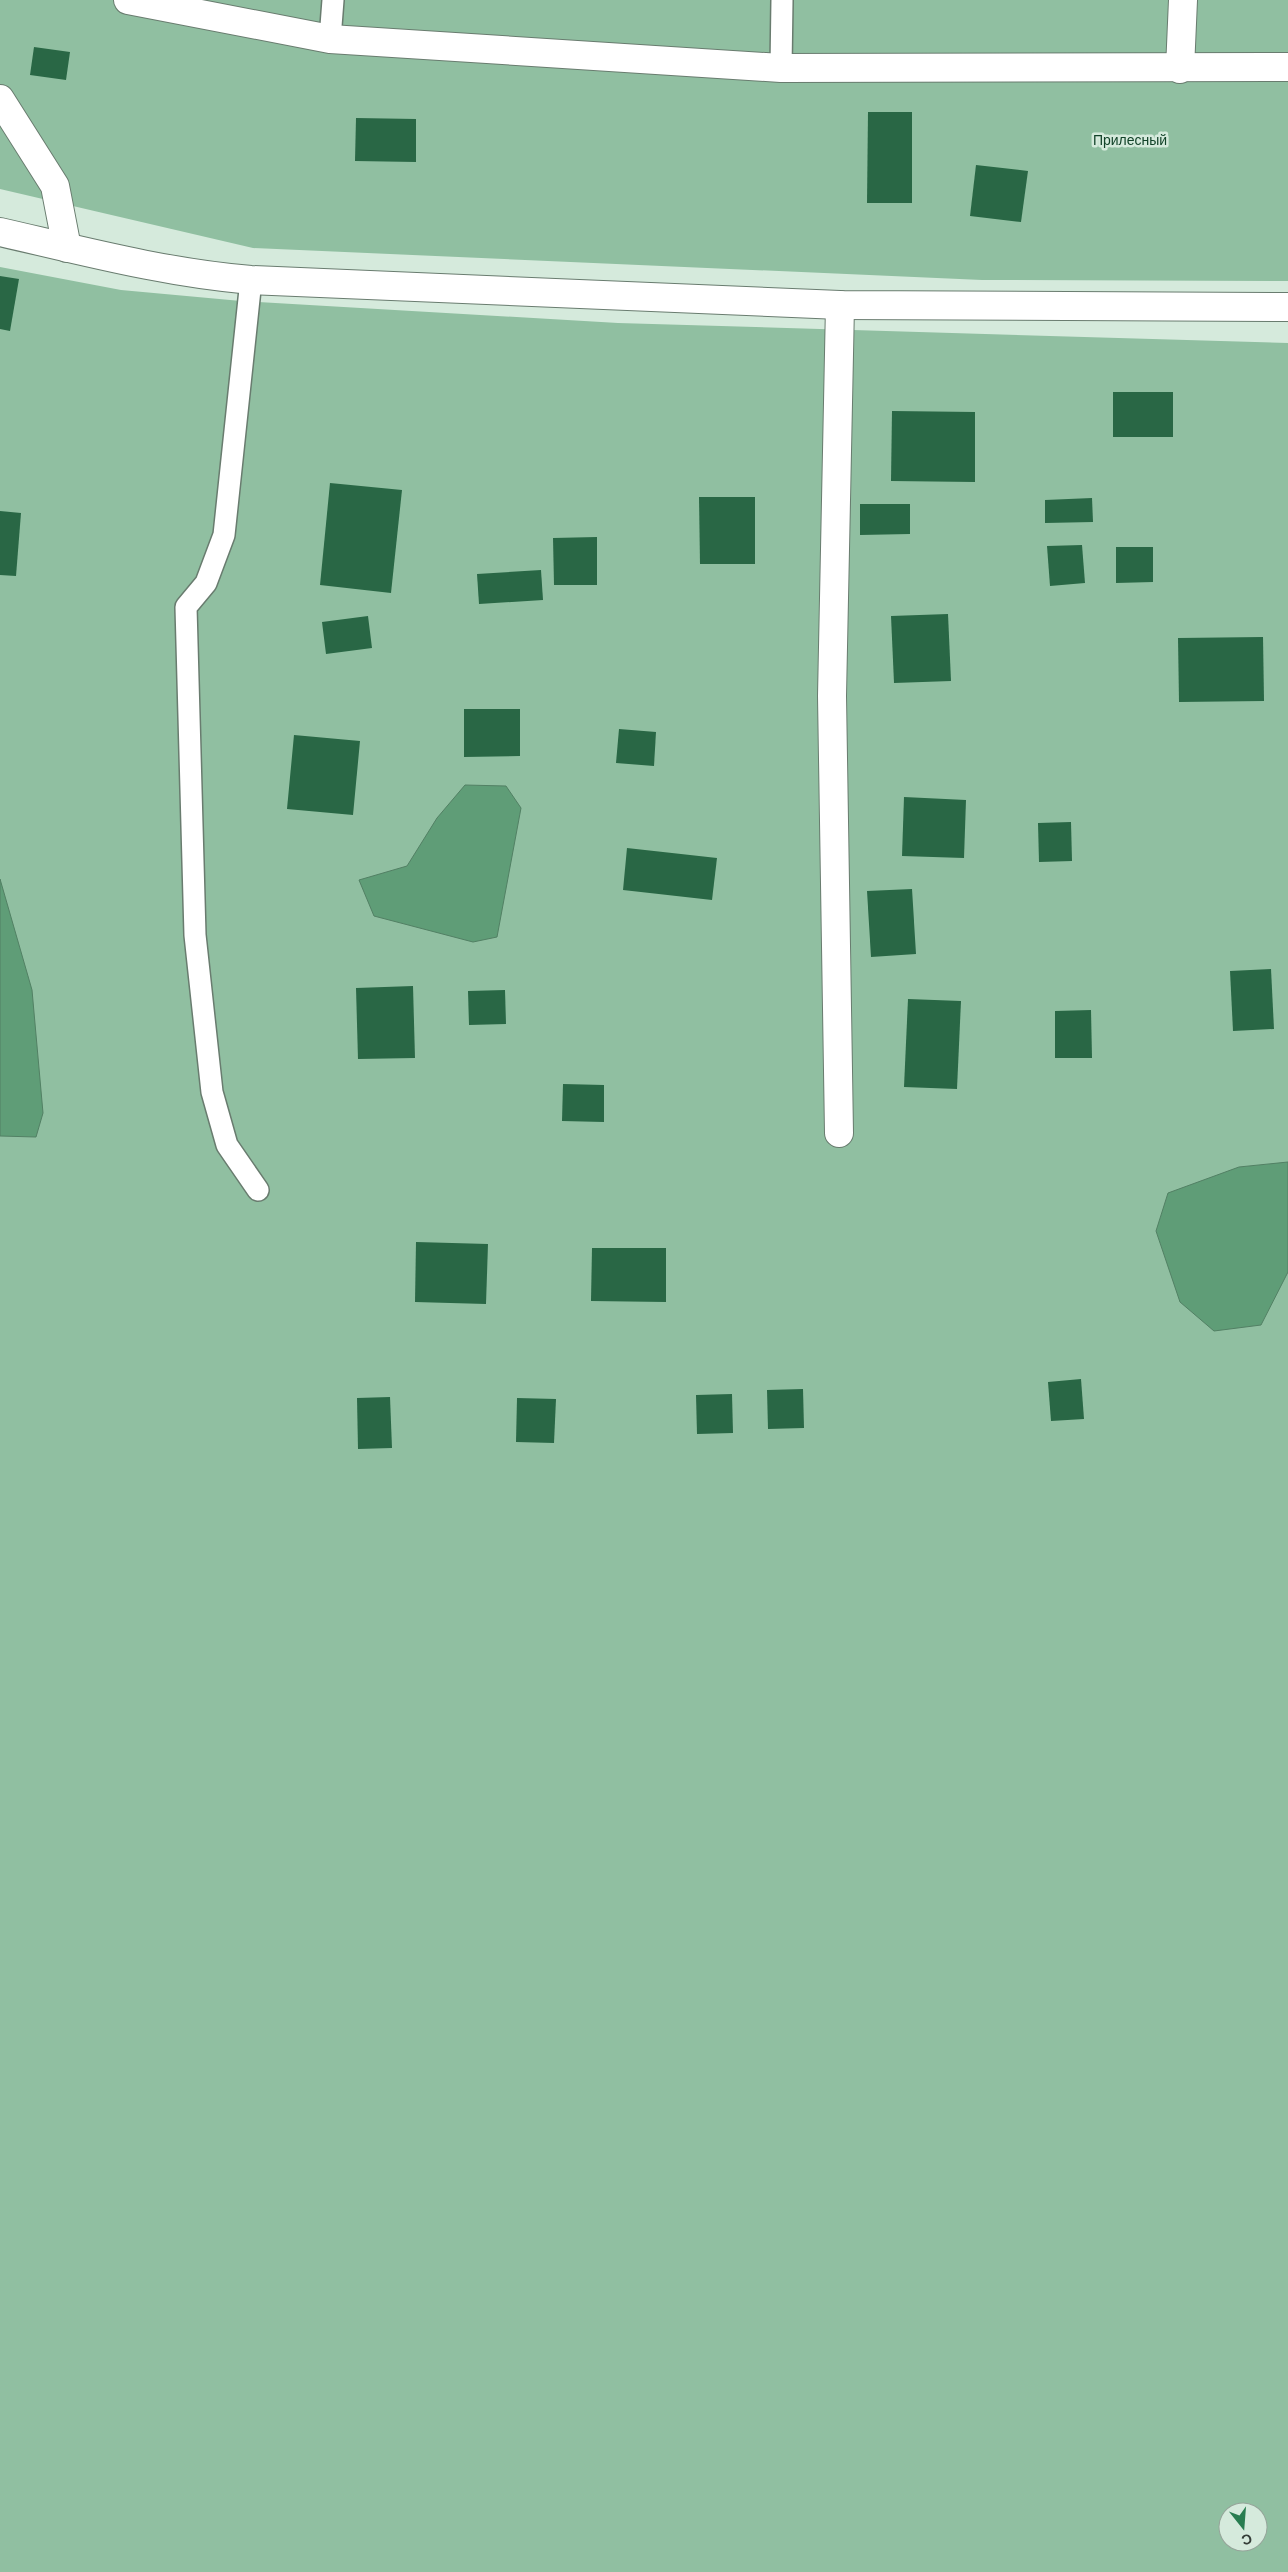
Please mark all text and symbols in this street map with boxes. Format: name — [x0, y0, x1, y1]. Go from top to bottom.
park label: Прилесный — [1093, 132, 1167, 148]
north arrow — [1218, 2502, 1268, 2552]
text: С — [1240, 2530, 1254, 2549]

